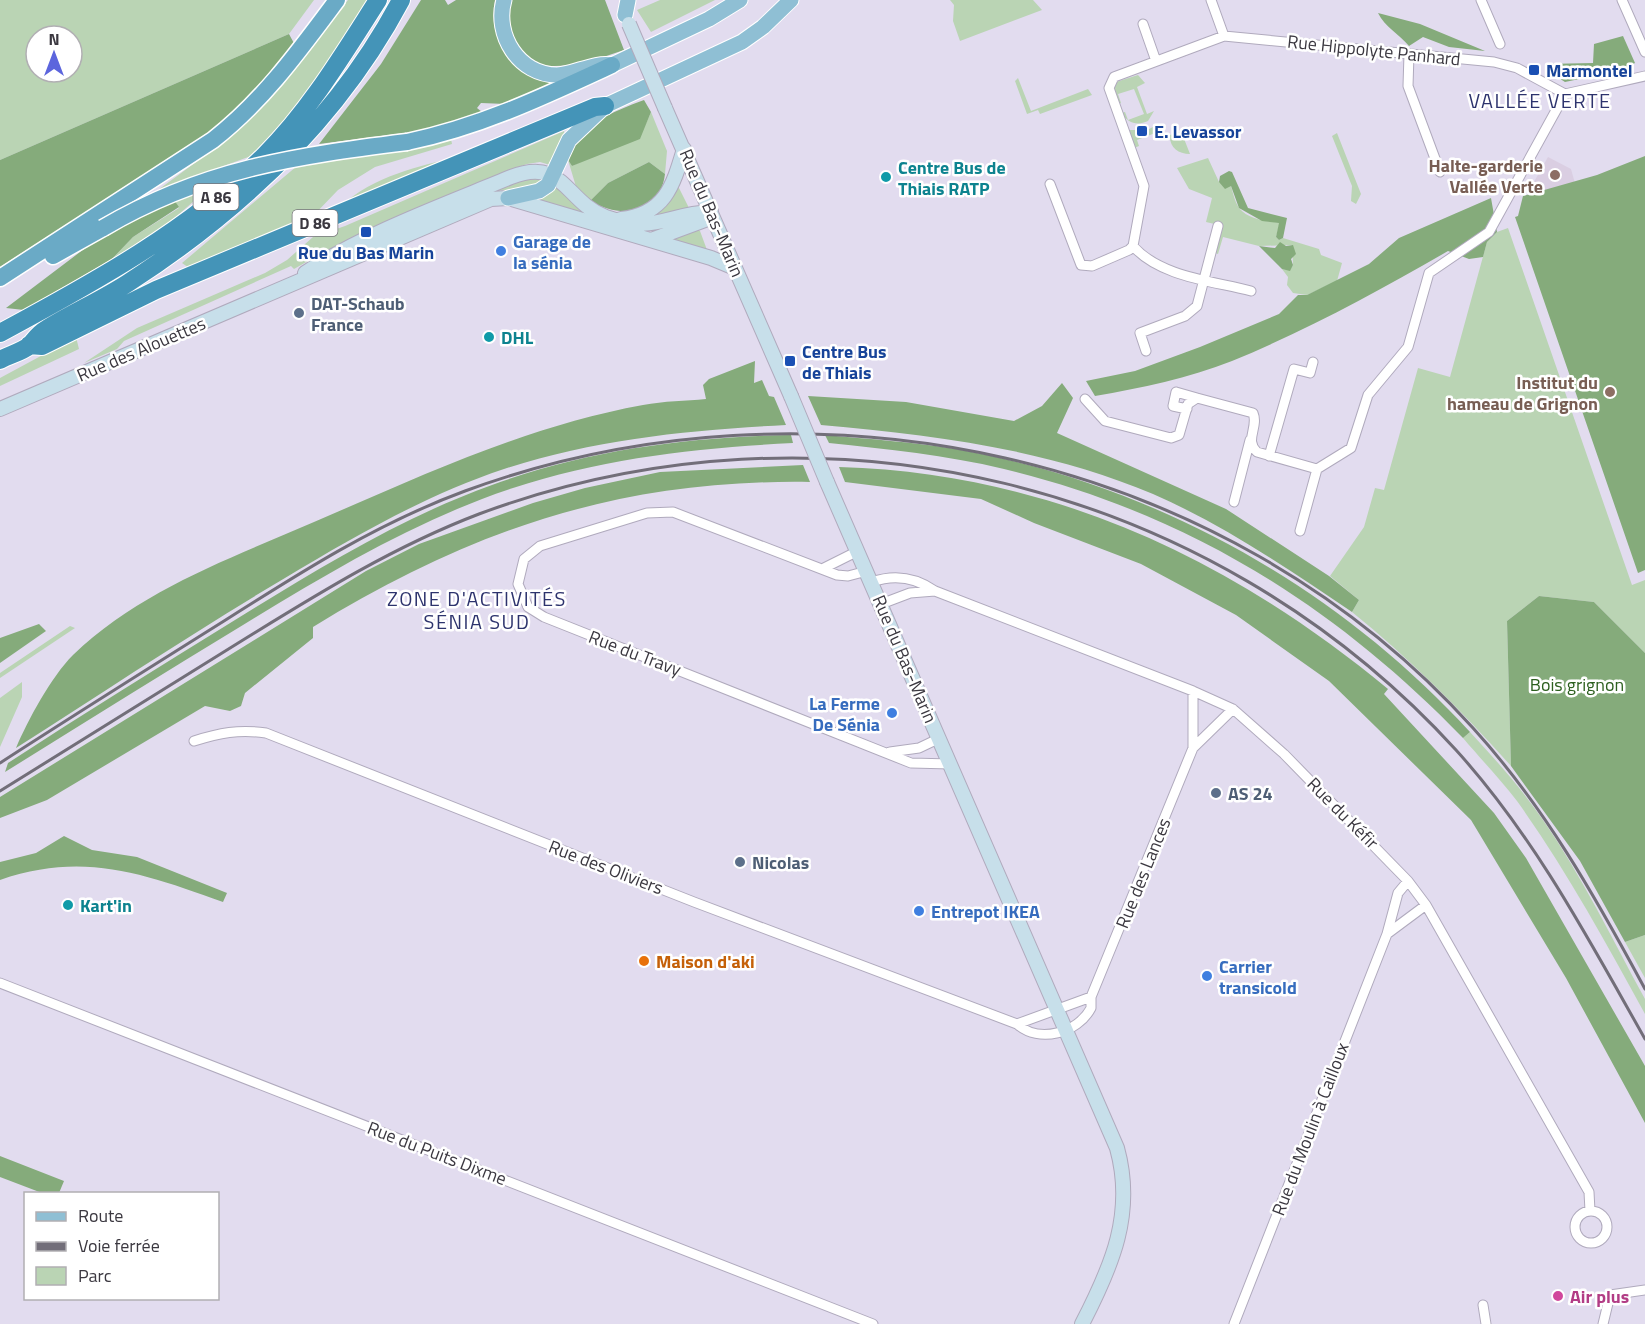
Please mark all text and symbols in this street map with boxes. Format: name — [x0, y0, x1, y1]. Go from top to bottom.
north arrow — [24, 24, 84, 84]
text: N — [48, 27, 60, 51]
street label: Rue Hippolyte Panhard — [1286, 27, 1462, 73]
place label: Marmontel — [1546, 57, 1633, 84]
marker: Marmontel — [1527, 63, 1541, 77]
district label: VALLÉE VERTE — [1468, 85, 1612, 116]
place label: E. Levassor — [1154, 118, 1242, 145]
marker: E. Levassor — [1135, 124, 1149, 138]
street label: Rue du Bas-Marin — [673, 145, 751, 281]
place label: Halte-garderie Vallée Verte — [1429, 152, 1543, 200]
place label: Centre Bus de Thiais RATP — [898, 154, 1006, 202]
marker: Halte-garderie Vallée Verte — [1548, 168, 1562, 182]
marker: Centre Bus de Thiais RATP — [879, 170, 893, 184]
road number: A 86 — [194, 184, 238, 210]
road number: D 86 — [292, 210, 338, 236]
marker: Rue du Bas Marin — [359, 225, 373, 239]
place label: Garage de la sénia — [513, 228, 591, 276]
place label: Rue du Bas Marin — [298, 239, 434, 266]
marker: Garage de la sénia — [494, 244, 508, 258]
place label: DAT-Schaub France — [311, 290, 405, 338]
marker: DAT-Schaub France — [292, 306, 306, 320]
street label: Rue des Alouettes — [72, 310, 210, 388]
place label: DHL — [501, 324, 534, 351]
marker: DHL — [482, 330, 496, 344]
place label: Centre Bus de Thiais — [802, 338, 887, 386]
marker: Centre Bus de Thiais — [783, 354, 797, 368]
place label: Institut du hameau de Grignon — [1447, 369, 1598, 417]
marker: Institut du hameau de Grignon — [1603, 385, 1617, 399]
district label: ZONE D'ACTIVITÉS SÉNIA SUD — [387, 583, 567, 637]
street label: Rue du Bas-Marin — [866, 591, 944, 727]
street label: Rue du Travy — [585, 623, 685, 683]
park label: Bois grignon — [1530, 671, 1624, 698]
place label: La Ferme De Sénia — [809, 690, 880, 738]
marker: La Ferme De Sénia — [885, 706, 899, 720]
street label: Rue du Kéfir — [1301, 771, 1385, 855]
place label: AS 24 — [1228, 780, 1273, 807]
marker: AS 24 — [1209, 786, 1223, 800]
street label: Rue des Lances — [1109, 814, 1177, 932]
street label: Rue des Oliviers — [545, 833, 667, 901]
place label: Nicolas — [752, 849, 809, 876]
marker: Nicolas — [733, 855, 747, 869]
place label: Kart'in — [80, 892, 132, 919]
marker: Kart'in — [61, 898, 75, 912]
place label: Entrepot IKEA — [931, 898, 1040, 925]
marker: Entrepot IKEA — [912, 904, 926, 918]
place label: Maison d'aki — [656, 948, 755, 975]
place label: Carrier transicold — [1219, 953, 1297, 1001]
marker: Maison d'aki — [637, 954, 651, 968]
marker: Carrier transicold — [1200, 969, 1214, 983]
street label: Rue du Moulin à Cailloux — [1264, 1038, 1356, 1220]
street label: Rue du Puits Dixme — [363, 1114, 511, 1192]
legend — [24, 1192, 219, 1300]
text: Route — [78, 1202, 123, 1229]
text: Voie ferrée — [78, 1232, 160, 1259]
text: Parc — [78, 1262, 112, 1289]
place label: Air plus — [1570, 1283, 1629, 1310]
marker: Air plus — [1551, 1289, 1565, 1303]

